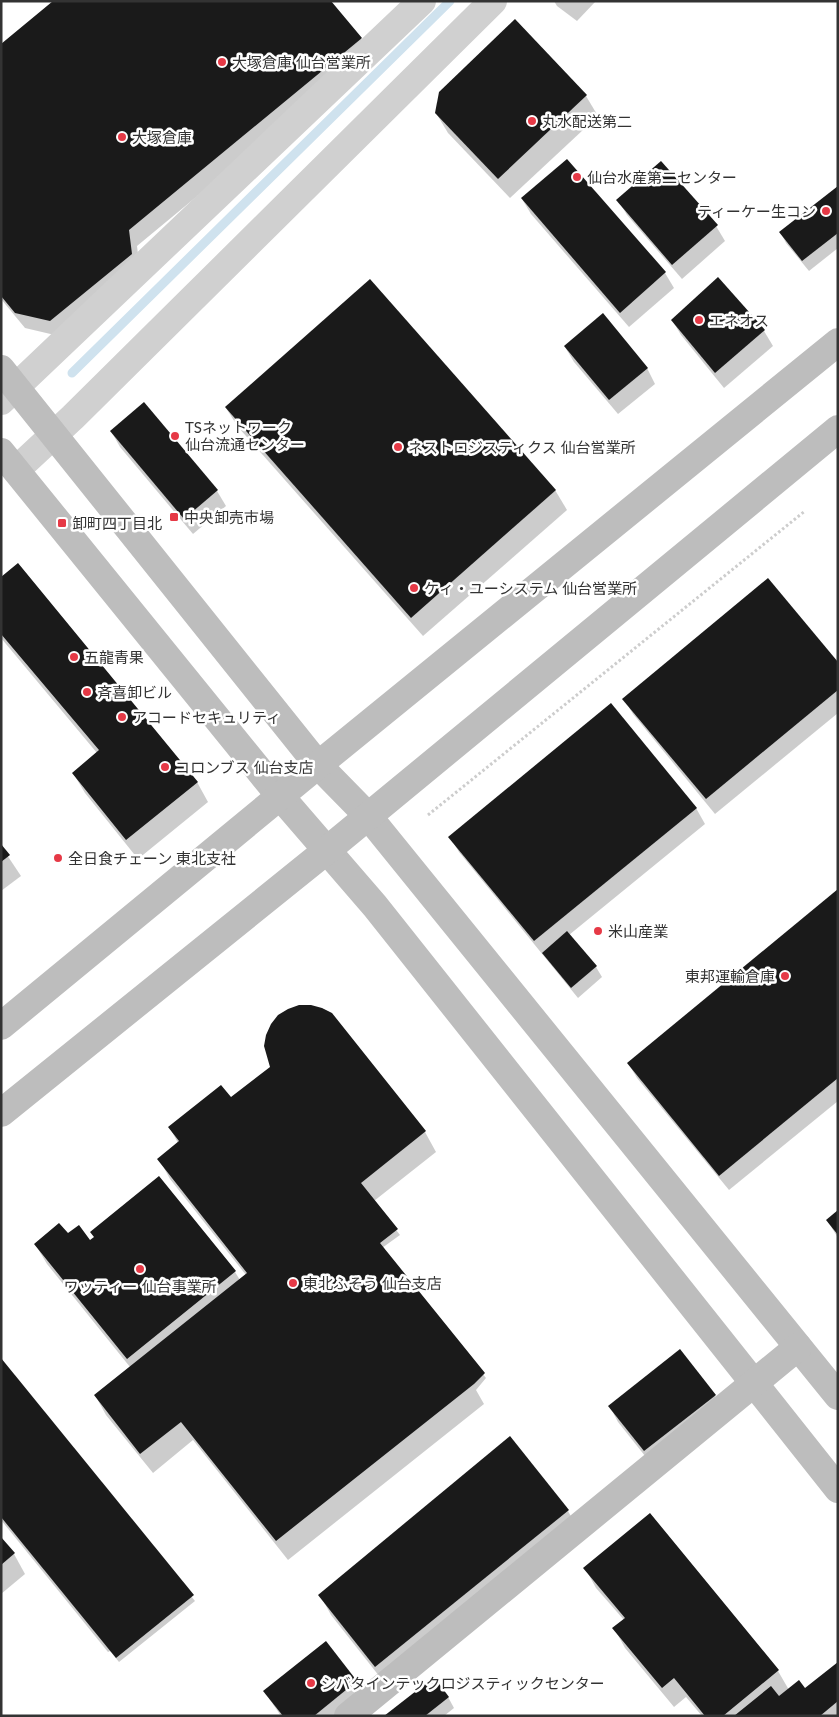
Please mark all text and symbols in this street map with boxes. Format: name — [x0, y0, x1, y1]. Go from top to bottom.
place label: 大塚倉庫 仙台営業所 — [232, 53, 371, 71]
marker: 大塚倉庫 仙台営業所 — [216, 56, 228, 68]
place label: 丸水配送第二 — [542, 112, 632, 130]
marker: 丸水配送第二 — [526, 115, 538, 127]
place label: 大塚倉庫 — [132, 128, 192, 146]
marker: 大塚倉庫 — [116, 131, 128, 143]
place label: 仙台水産第二センター — [587, 168, 737, 186]
marker: 仙台水産第二センター — [571, 171, 583, 183]
place label: ティーケー生コン — [697, 202, 816, 220]
marker: ティーケー生コン — [820, 205, 832, 217]
place label: エネオス — [709, 311, 769, 329]
marker: エネオス — [693, 314, 705, 326]
place label: TSネットワーク 仙台流通センター — [185, 418, 305, 453]
marker: TSネットワーク 仙台流通センター — [169, 430, 181, 442]
place label: ネストロジスティクス 仙台営業所 — [408, 438, 636, 456]
marker: ネストロジスティクス 仙台営業所 — [392, 441, 404, 453]
place label: 中央卸売市場 — [184, 508, 274, 526]
marker: 中央卸売市場 — [168, 511, 180, 523]
place label: 卸町四丁目北 — [72, 514, 162, 532]
marker: 卸町四丁目北 — [56, 517, 68, 529]
place label: ケィ・ユーシステム 仙台営業所 — [424, 579, 637, 597]
marker: ケィ・ユーシステム 仙台営業所 — [408, 582, 420, 594]
place label: 五龍青果 — [84, 648, 144, 666]
marker: 五龍青果 — [68, 651, 80, 663]
place label: 斉喜卸ビル — [97, 683, 172, 701]
marker: 斉喜卸ビル — [81, 686, 93, 698]
place label: アコードセキュリティ — [132, 708, 281, 726]
marker: アコードセキュリティ — [116, 711, 128, 723]
place label: コロンブス 仙台支店 — [175, 758, 313, 776]
marker: コロンブス 仙台支店 — [159, 761, 171, 773]
place label: 全日食チェーン 東北支社 — [68, 849, 236, 867]
marker: 全日食チェーン 東北支社 — [52, 852, 64, 864]
place label: 米山産業 — [608, 922, 668, 940]
marker: 米山産業 — [592, 925, 604, 937]
place label: 東邦運輸倉庫 — [685, 967, 775, 985]
marker: 東邦運輸倉庫 — [779, 970, 791, 982]
marker: ワッティー 仙台事業所 — [134, 1263, 146, 1275]
place label: 東北ふそう 仙台支店 — [303, 1274, 442, 1292]
place label: ワッティー 仙台事業所 — [64, 1277, 216, 1295]
marker: 東北ふそう 仙台支店 — [287, 1277, 299, 1289]
place label: シバタインテックロジスティックセンター — [321, 1674, 605, 1692]
marker: シバタインテックロジスティックセンター — [305, 1677, 317, 1689]

